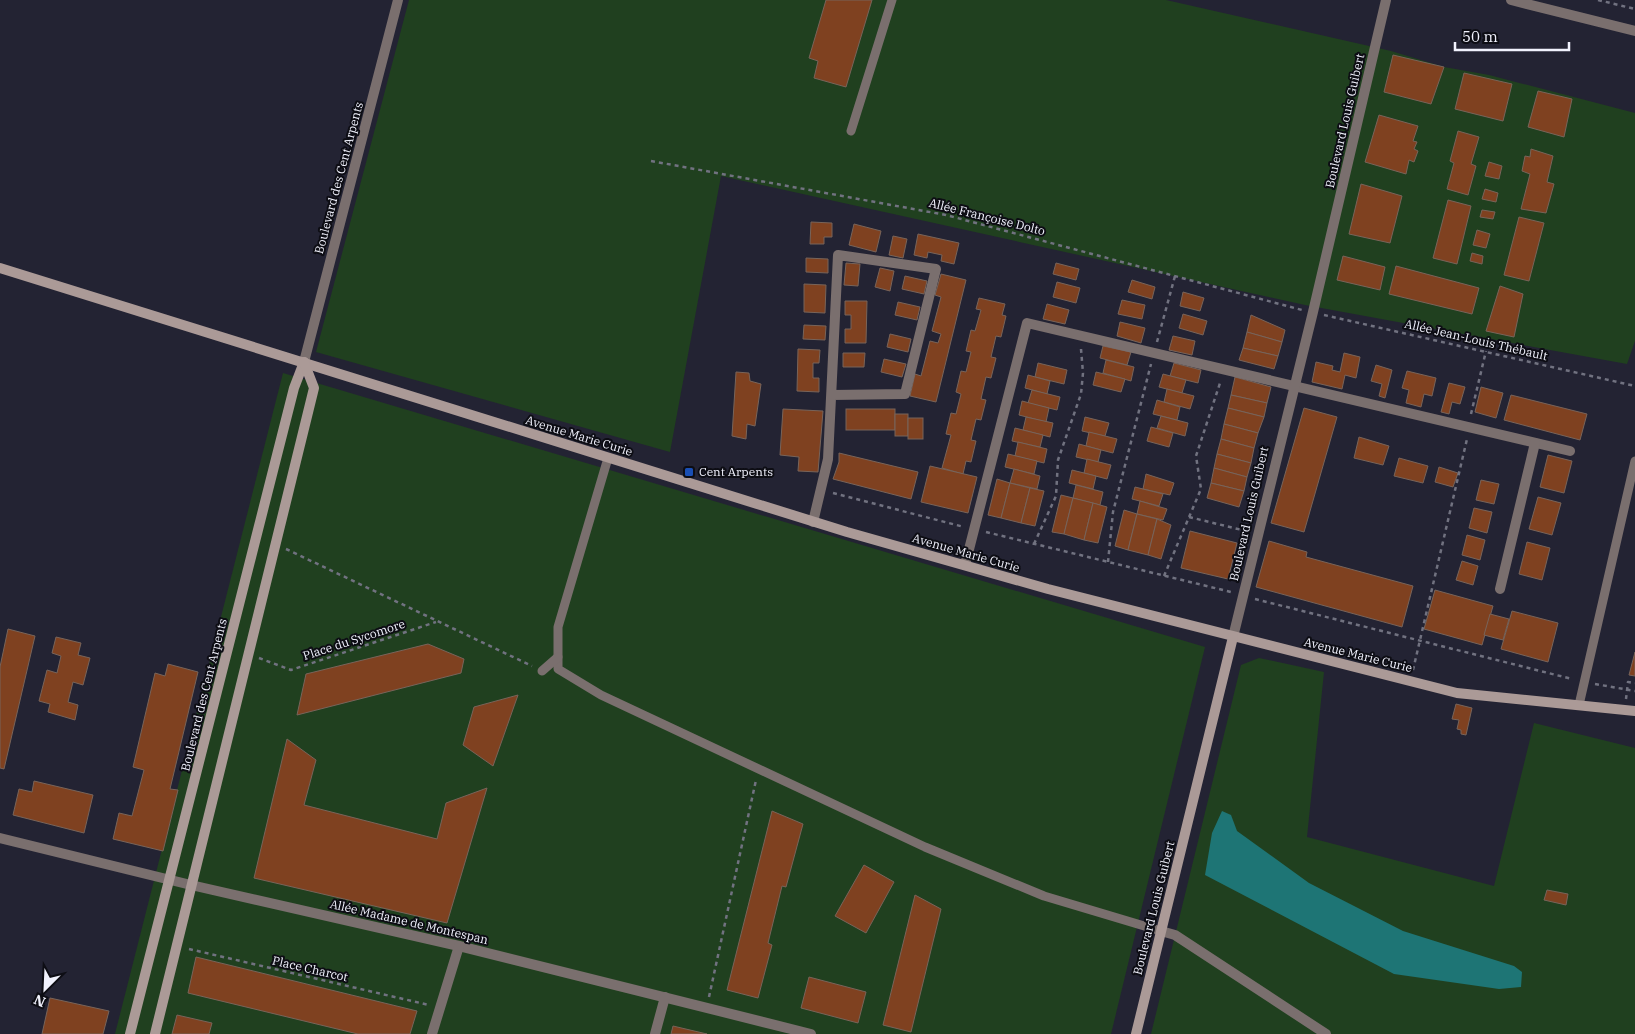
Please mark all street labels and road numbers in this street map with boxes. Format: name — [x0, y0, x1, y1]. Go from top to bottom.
street label: Boulevard Louis Guibert — [1322, 52, 1367, 190]
street label: Boulevard des Cent Arpents — [311, 100, 366, 256]
street label: Allée Françoise Dolto — [927, 195, 1047, 238]
street label: Allée Jean-Louis Thébault — [1403, 316, 1549, 363]
street label: Avenue Marie Curie — [524, 412, 634, 459]
street label: Boulevard Louis Guibert — [1226, 445, 1271, 583]
street label: Avenue Marie Curie — [911, 530, 1022, 575]
street label: Place du Sycomore — [301, 616, 407, 663]
street label: Boulevard des Cent Arpents — [177, 617, 230, 773]
street label: Avenue Marie Curie — [1302, 634, 1414, 675]
street label: Boulevard Louis Guibert — [1130, 839, 1177, 976]
street label: Allée Madame de Montespan — [328, 896, 490, 947]
street label: Place Charcot — [271, 953, 349, 985]

